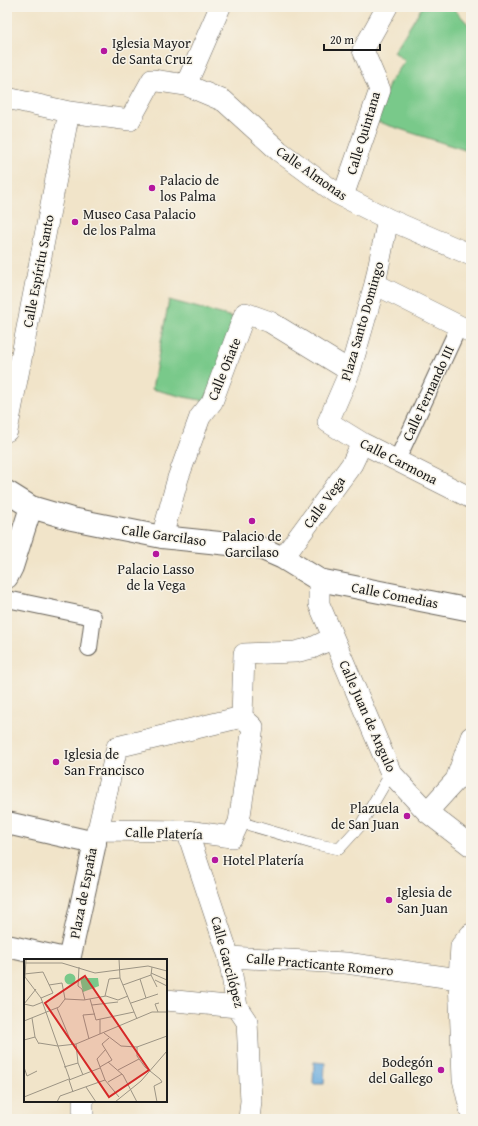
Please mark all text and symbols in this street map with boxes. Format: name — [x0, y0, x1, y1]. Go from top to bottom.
scale bar — [324, 26, 380, 52]
text: 20 m — [330, 31, 354, 48]
place label: Iglesia Mayor de Santa Cruz — [112, 33, 192, 69]
marker: Iglesia Mayor de Santa Cruz — [99, 46, 109, 56]
street label: Calle Quintana — [341, 89, 385, 177]
street label: Calle Almonas — [272, 141, 352, 205]
place label: Palacio de los Palma — [160, 170, 220, 206]
marker: Palacio de los Palma — [147, 183, 157, 193]
place label: Museo Casa Palacio de los Palma — [83, 204, 196, 240]
street label: Calle Espíritu Santo — [17, 213, 59, 329]
marker: Museo Casa Palacio de los Palma — [70, 217, 80, 227]
street label: Plaza Santo Domingo — [335, 259, 389, 383]
street label: Calle Oñate — [202, 334, 246, 403]
street label: Calle Fernando III — [397, 342, 459, 444]
street label: Calle Carmona — [357, 433, 442, 489]
street label: Calle Vega — [298, 471, 350, 532]
marker: Palacio de Garcilaso — [247, 516, 257, 526]
street label: Calle Garcilaso — [120, 519, 208, 551]
place label: Palacio de Garcilaso — [222, 526, 282, 562]
marker: Palacio Lasso de la Vega — [151, 549, 161, 559]
place label: Palacio Lasso de la Vega — [118, 559, 194, 595]
street label: Calle Comedias — [350, 577, 440, 613]
street label: Calle Juan de Angulo — [334, 657, 402, 775]
place label: Iglesia de San Francisco — [64, 744, 144, 780]
marker: Iglesia de San Francisco — [51, 757, 61, 767]
place label: Plazuela de San Juan — [331, 798, 399, 834]
marker: Plazuela de San Juan — [402, 811, 412, 821]
street label: Calle Platería — [125, 822, 204, 844]
street label: Plaza de España — [64, 845, 102, 940]
place label: Hotel Platería — [223, 850, 304, 870]
marker: Hotel Platería — [210, 855, 220, 865]
place label: Iglesia de San Juan — [397, 882, 452, 918]
marker: Iglesia de San Juan — [384, 895, 394, 905]
street label: Calle Garcilópez — [206, 914, 250, 1010]
street label: Calle Practicante Romero — [246, 948, 394, 980]
inset map — [24, 959, 167, 1102]
place label: Bodegón del Gallego — [369, 1052, 433, 1088]
marker: Bodegón del Gallego — [436, 1065, 446, 1075]

